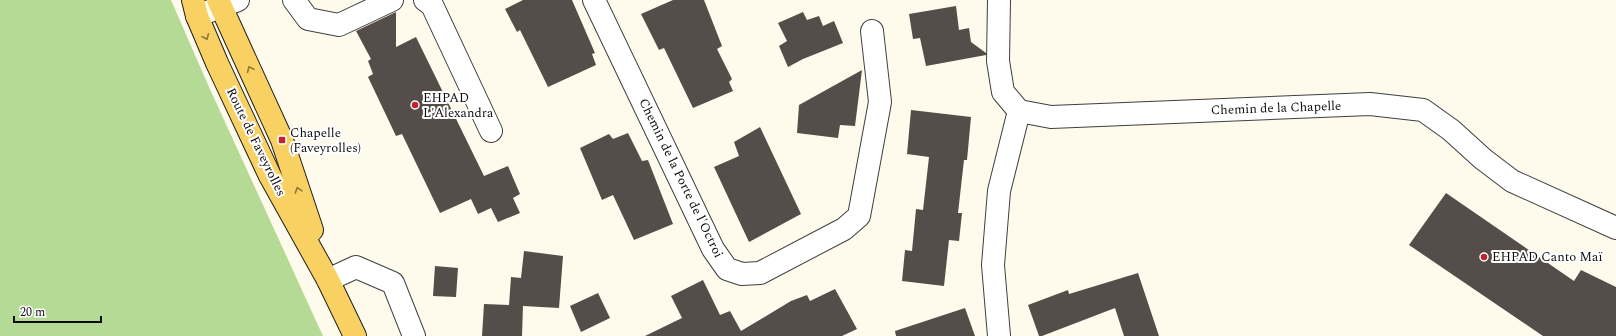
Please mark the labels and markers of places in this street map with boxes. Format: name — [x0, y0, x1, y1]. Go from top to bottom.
place label: EHPAD L'Alexandra — [423, 88, 494, 123]
marker: EHPAD L'Alexandra — [410, 100, 420, 110]
place label: Chapelle (Faveyrolles) — [290, 123, 361, 158]
marker: Chapelle (Faveyrolles) — [277, 135, 287, 145]
place label: EHPAD Canto Maï — [1492, 247, 1602, 267]
marker: EHPAD Canto Maï — [1479, 252, 1489, 262]

